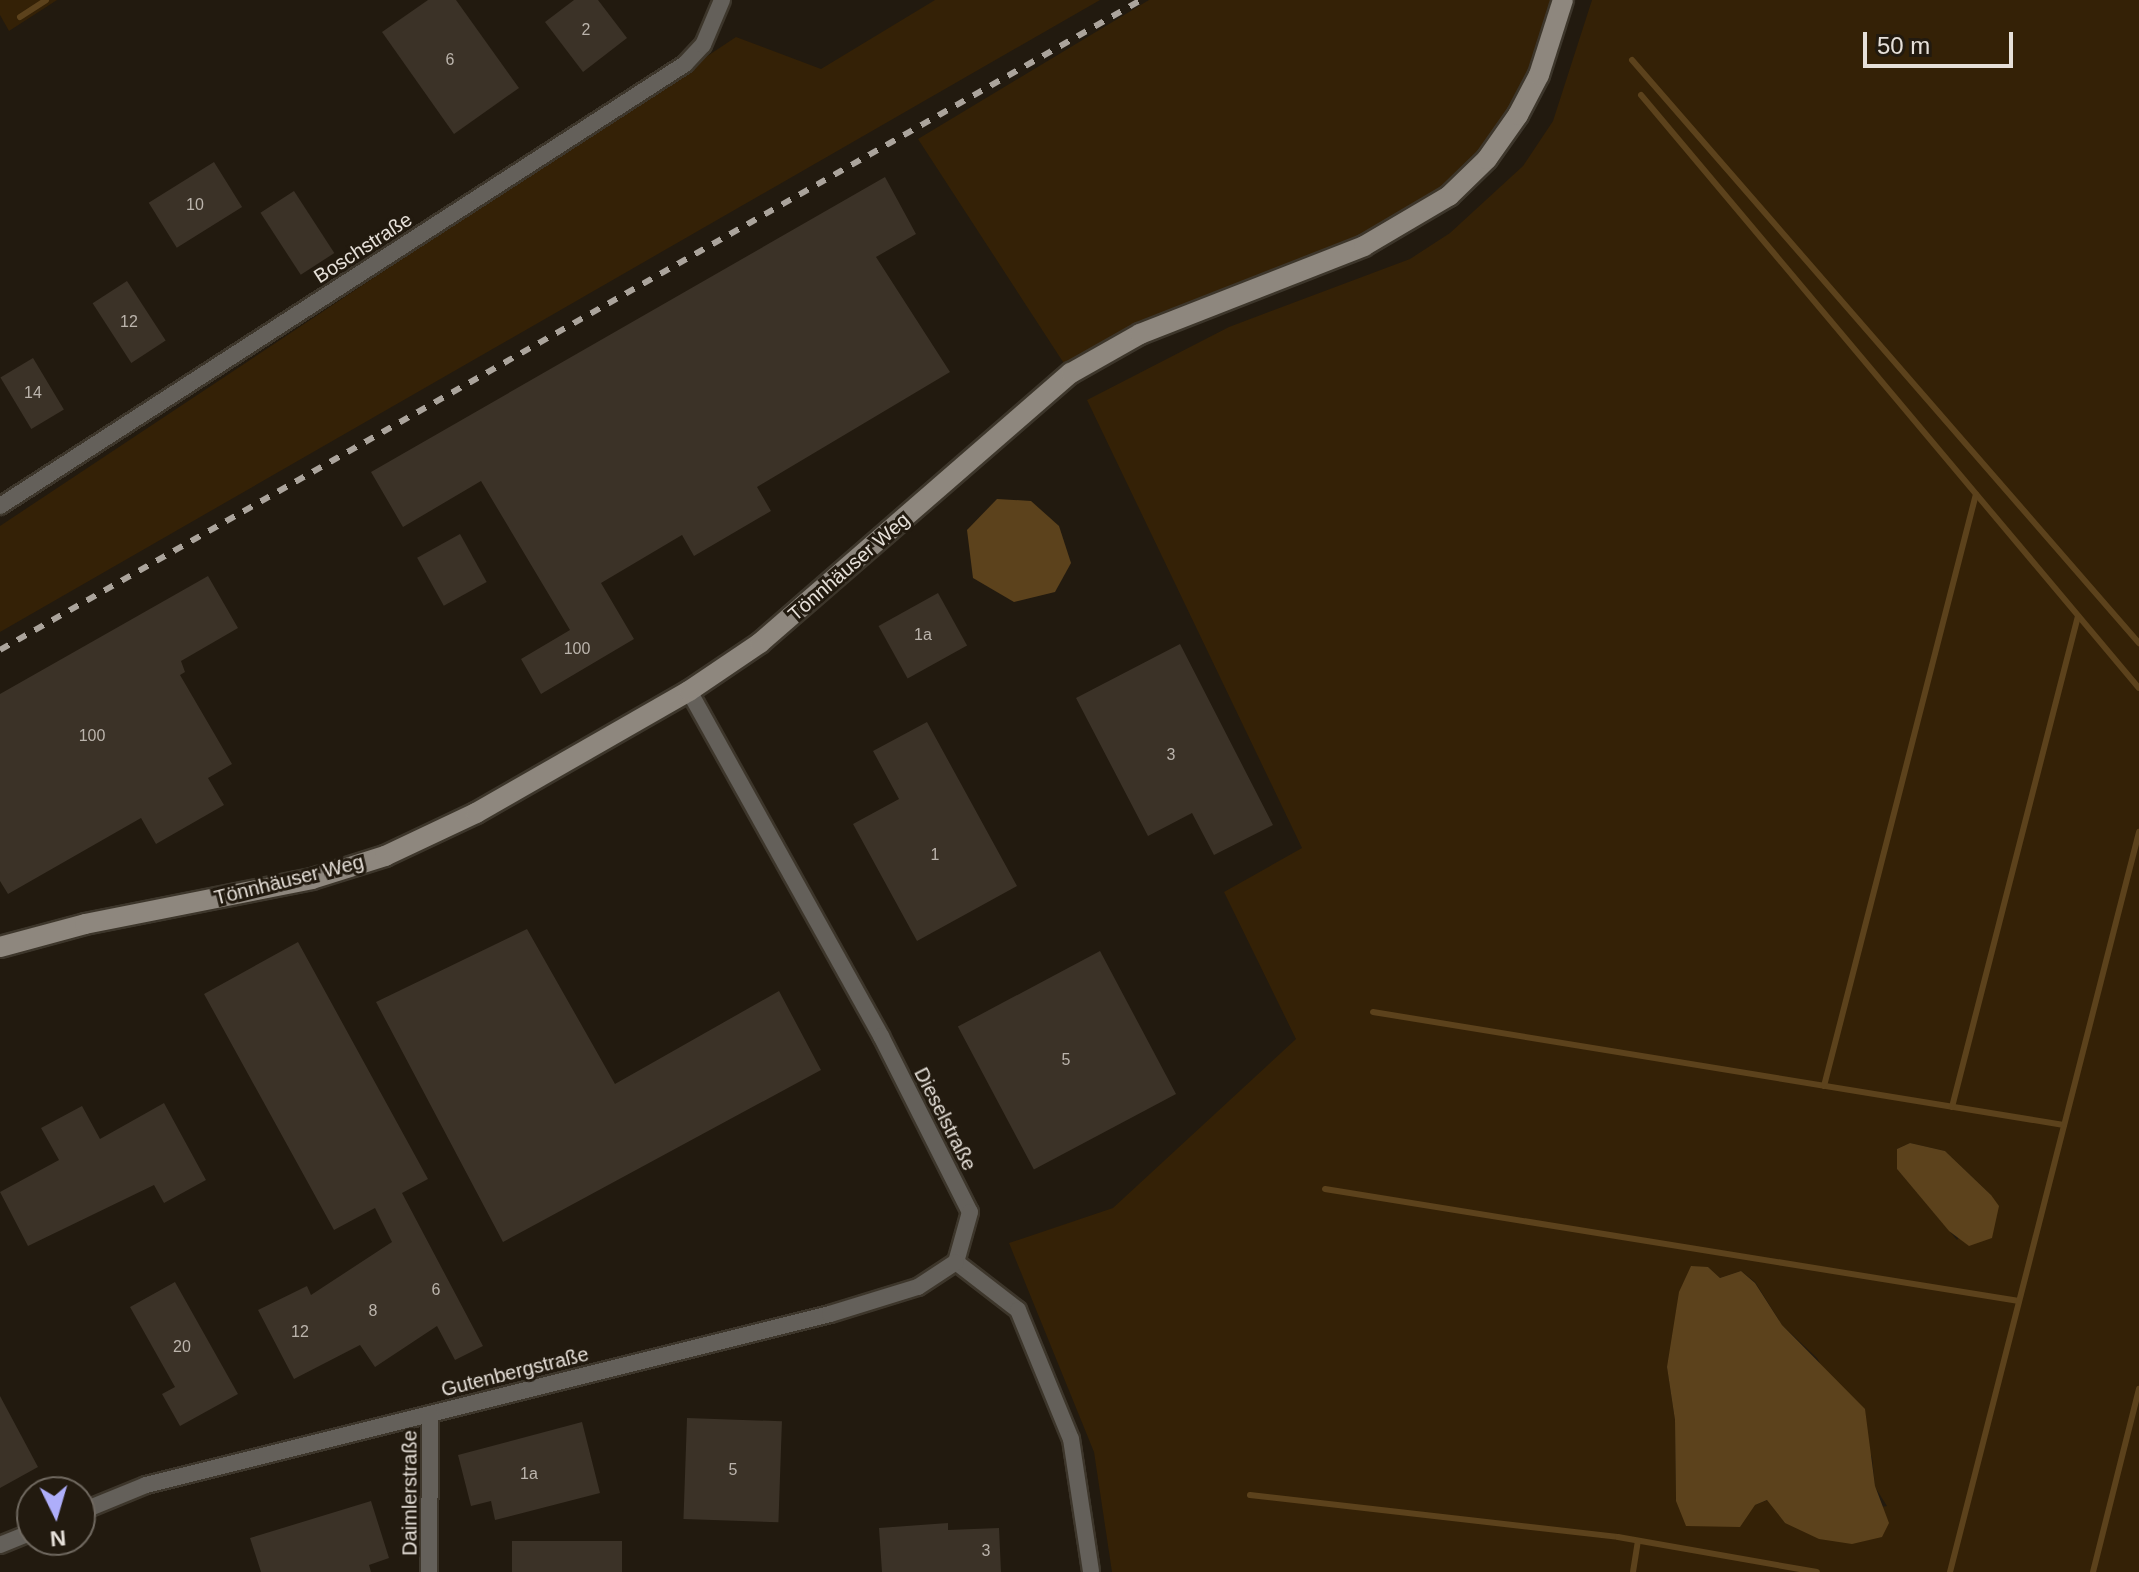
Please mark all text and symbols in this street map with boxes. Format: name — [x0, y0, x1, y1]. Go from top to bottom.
scale bar — [1867, 16, 2017, 66]
house number: 2 — [582, 20, 590, 40]
text: 50 m — [1877, 32, 1930, 59]
house number: 6 — [446, 50, 454, 70]
house number: 10 — [186, 195, 204, 215]
street label: Boschstraße — [309, 207, 417, 289]
house number: 12 — [120, 312, 138, 332]
house number: 14 — [24, 383, 42, 403]
street label: Tönnhäuser Weg — [783, 508, 915, 626]
house number: 1a — [914, 625, 932, 645]
house number: 100 — [564, 639, 590, 659]
house number: 100 — [79, 726, 105, 746]
house number: 3 — [1167, 745, 1175, 765]
house number: 1 — [931, 845, 939, 865]
street label: Tönnhäuser Weg — [212, 850, 366, 910]
house number: 5 — [1062, 1050, 1070, 1070]
street label: Dieselstraße — [909, 1064, 981, 1174]
house number: 6 — [432, 1280, 440, 1300]
house number: 8 — [369, 1301, 377, 1321]
house number: 12 — [291, 1322, 309, 1342]
house number: 20 — [173, 1337, 191, 1357]
street label: Gutenbergstraße — [439, 1342, 591, 1402]
street label: Daimlerstraße — [398, 1430, 422, 1556]
house number: 5 — [729, 1460, 737, 1480]
house number: 1a — [520, 1464, 538, 1484]
north arrow — [16, 1476, 96, 1556]
text: N — [49, 1525, 67, 1552]
house number: 3 — [982, 1541, 990, 1561]

